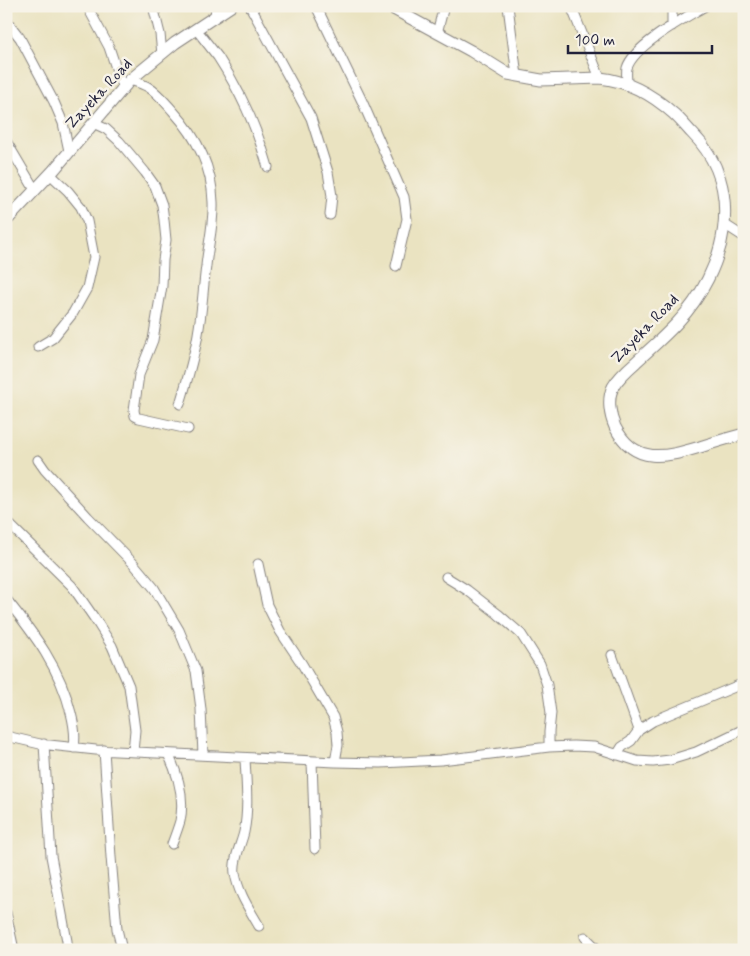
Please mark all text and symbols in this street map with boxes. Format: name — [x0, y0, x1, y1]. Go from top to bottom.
scale bar — [568, 22, 711, 54]
text: 100 m — [575, 31, 615, 51]
street label: Zayeka Road — [61, 54, 137, 134]
street label: Zayeka Road — [606, 289, 684, 369]

